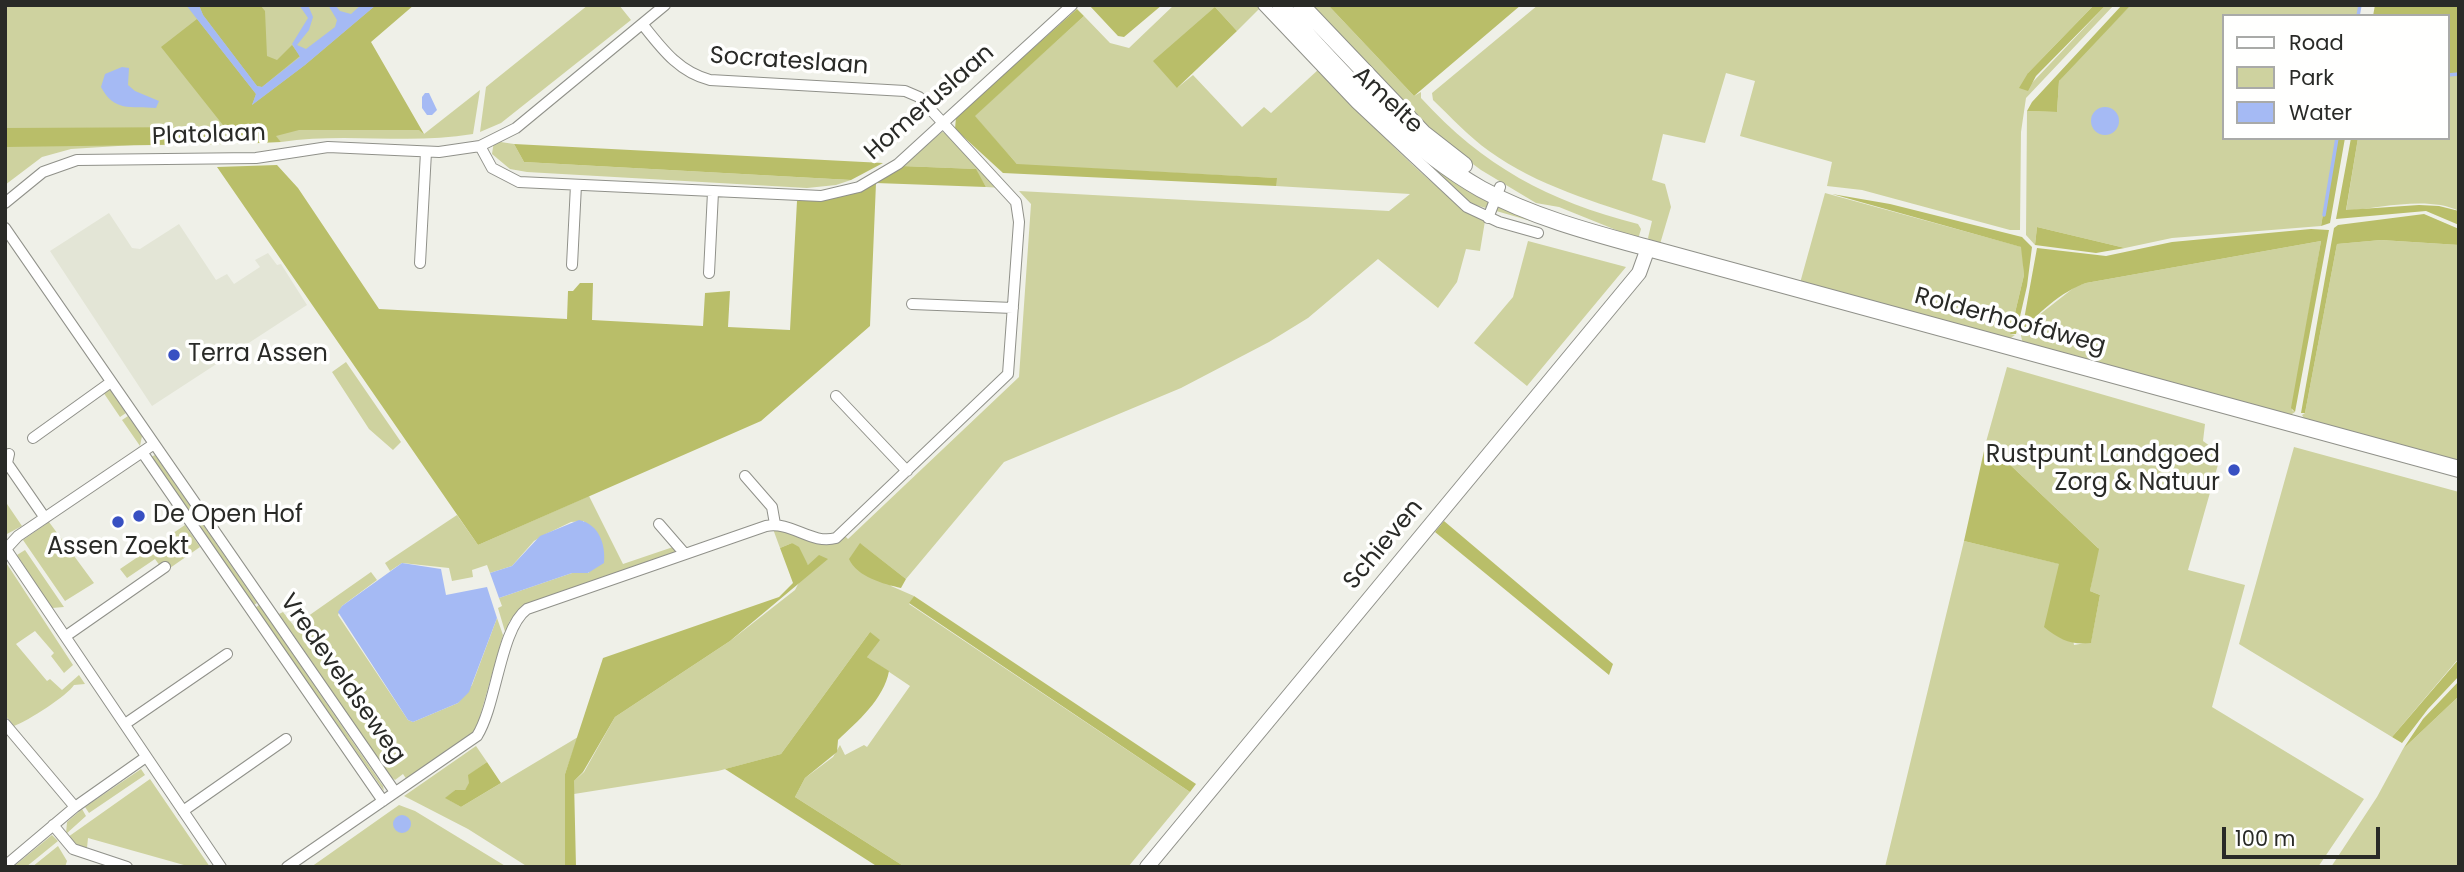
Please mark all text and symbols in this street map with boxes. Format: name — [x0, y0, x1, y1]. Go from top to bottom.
legend — [2222, 14, 2450, 140]
text: Road — [2289, 28, 2344, 57]
street label: Homeruslaan — [859, 39, 1001, 167]
street label: Socrateslaan — [709, 42, 869, 82]
street label: Amelte — [1346, 61, 1428, 141]
text: Park — [2289, 63, 2334, 92]
text: Water — [2289, 98, 2352, 127]
street label: Platolaan — [152, 120, 266, 152]
street label: Rolderhoofdweg — [1911, 283, 2109, 361]
place label: Terra Assen — [188, 341, 328, 369]
marker: Terra Assen — [166, 347, 182, 363]
place label: Rustpunt Landgoed Zorg & Natuur — [1986, 442, 2220, 498]
marker: Rustpunt Landgoed Zorg & Natuur — [2226, 462, 2242, 478]
street label: Schieven — [1338, 494, 1430, 596]
place label: De Open Hof — [153, 502, 303, 530]
marker: De Open Hof — [131, 508, 147, 524]
marker: Assen Zoekt — [110, 514, 126, 530]
place label: Assen Zoekt — [47, 534, 189, 562]
street label: Vredeveldseweg — [273, 589, 411, 769]
scale bar — [2226, 812, 2384, 856]
text: 100 m — [2235, 824, 2295, 853]

